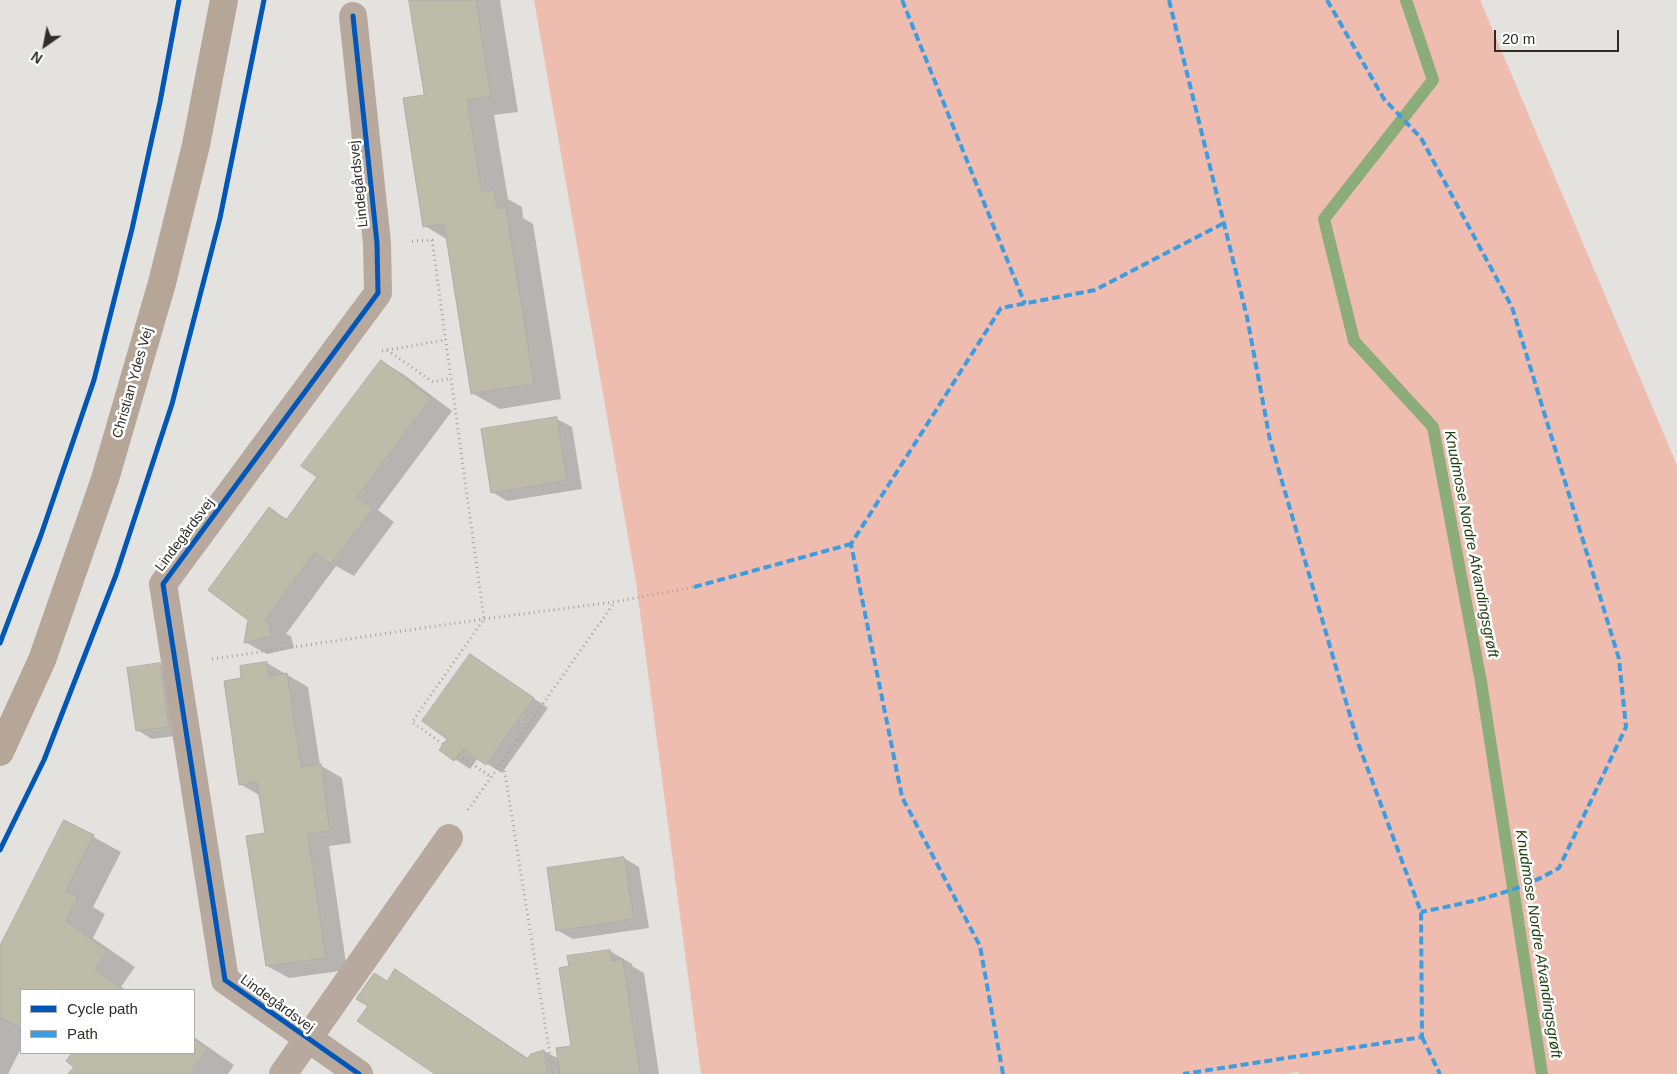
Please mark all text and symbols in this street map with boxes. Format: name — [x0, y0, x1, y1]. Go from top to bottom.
north arrow — [20, 20, 70, 70]
scale bar — [1497, 20, 1622, 52]
text: 20 m — [1502, 30, 1535, 47]
text: N — [28, 48, 45, 67]
street label: Lindegårdsvej — [346, 140, 372, 228]
street label: Christian Ydes Vej — [109, 326, 157, 440]
water label: Knudmose Nordre Afvandingsgrøft — [1440, 429, 1502, 659]
street label: Lindegårdsvej — [152, 495, 218, 575]
water label: Knudmose Nordre Afvandingsgrøft — [1511, 829, 1565, 1059]
street label: Lindegårdsvej — [237, 972, 317, 1036]
legend — [20, 989, 195, 1054]
text: Cycle path — [67, 1000, 138, 1017]
text: Path — [67, 1025, 98, 1042]

